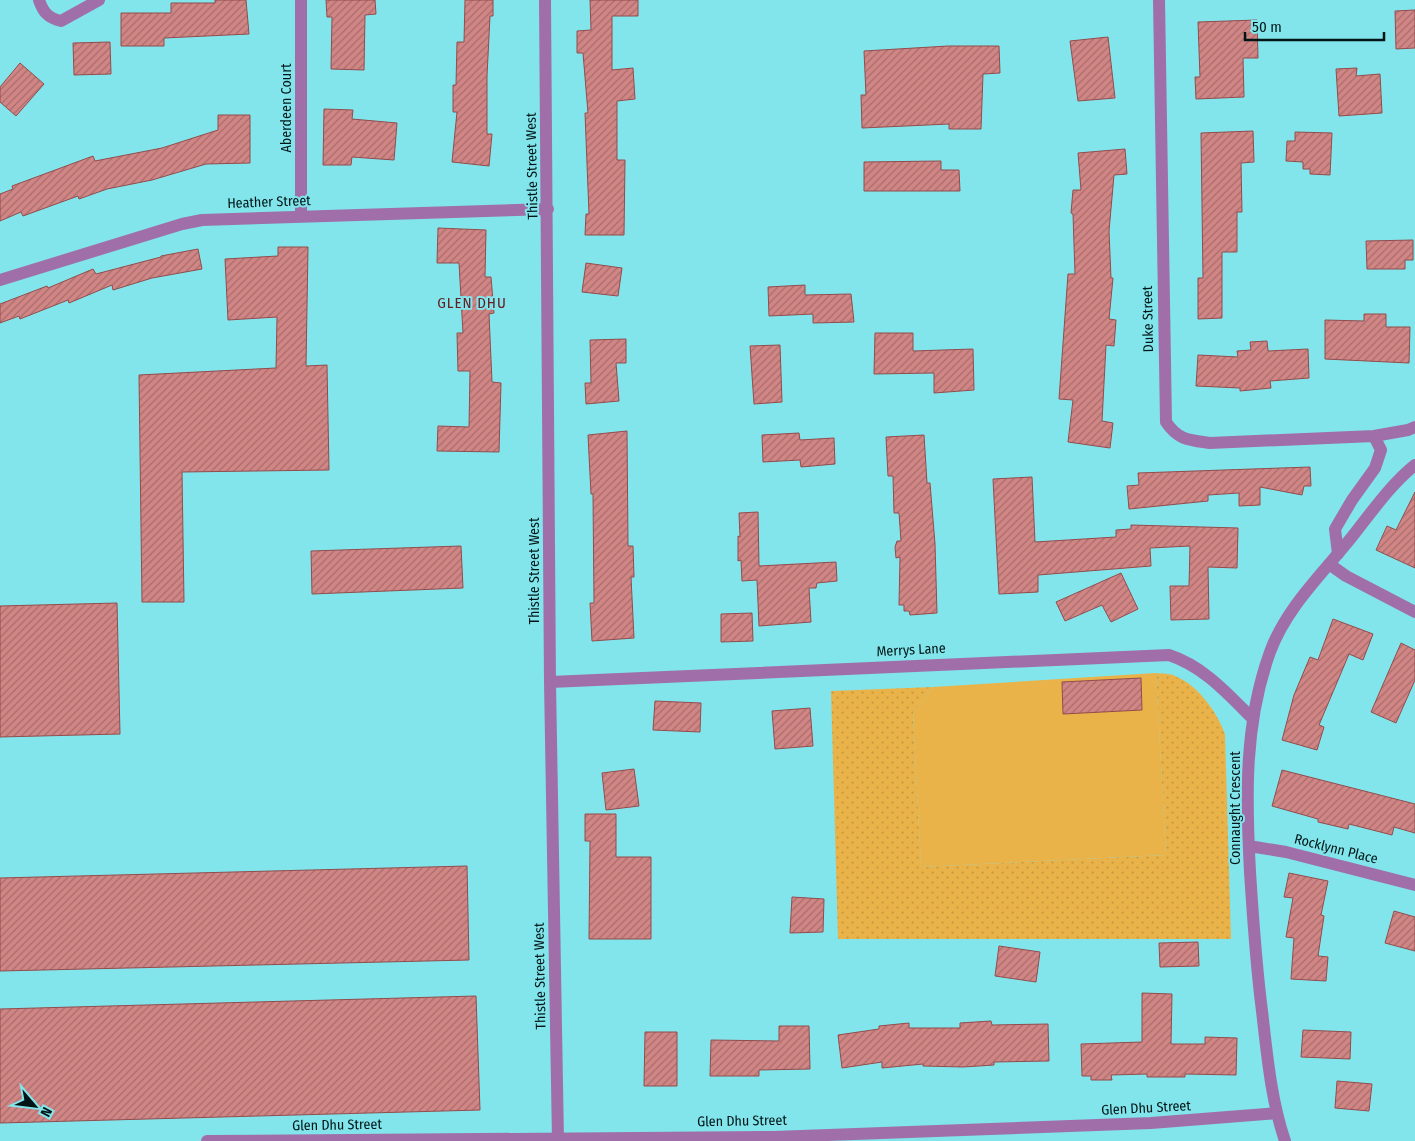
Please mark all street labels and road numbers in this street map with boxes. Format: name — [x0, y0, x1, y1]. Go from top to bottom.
street label: Aberdeen Court — [278, 63, 295, 153]
street label: Thistle Street West — [523, 112, 541, 220]
street label: Heather Street — [227, 192, 311, 212]
street label: Duke Street — [1139, 285, 1157, 352]
street label: Thistle Street West — [526, 517, 543, 625]
street label: Merrys Lane — [876, 640, 946, 660]
street label: Connaught Crescent — [1227, 751, 1244, 865]
street label: Rocklynn Place — [1292, 830, 1380, 868]
street label: Thistle Street West — [531, 922, 549, 1030]
street label: Glen Dhu Street — [1101, 1097, 1192, 1119]
street label: Glen Dhu Street — [697, 1112, 787, 1130]
street label: Glen Dhu Street — [292, 1116, 382, 1134]

